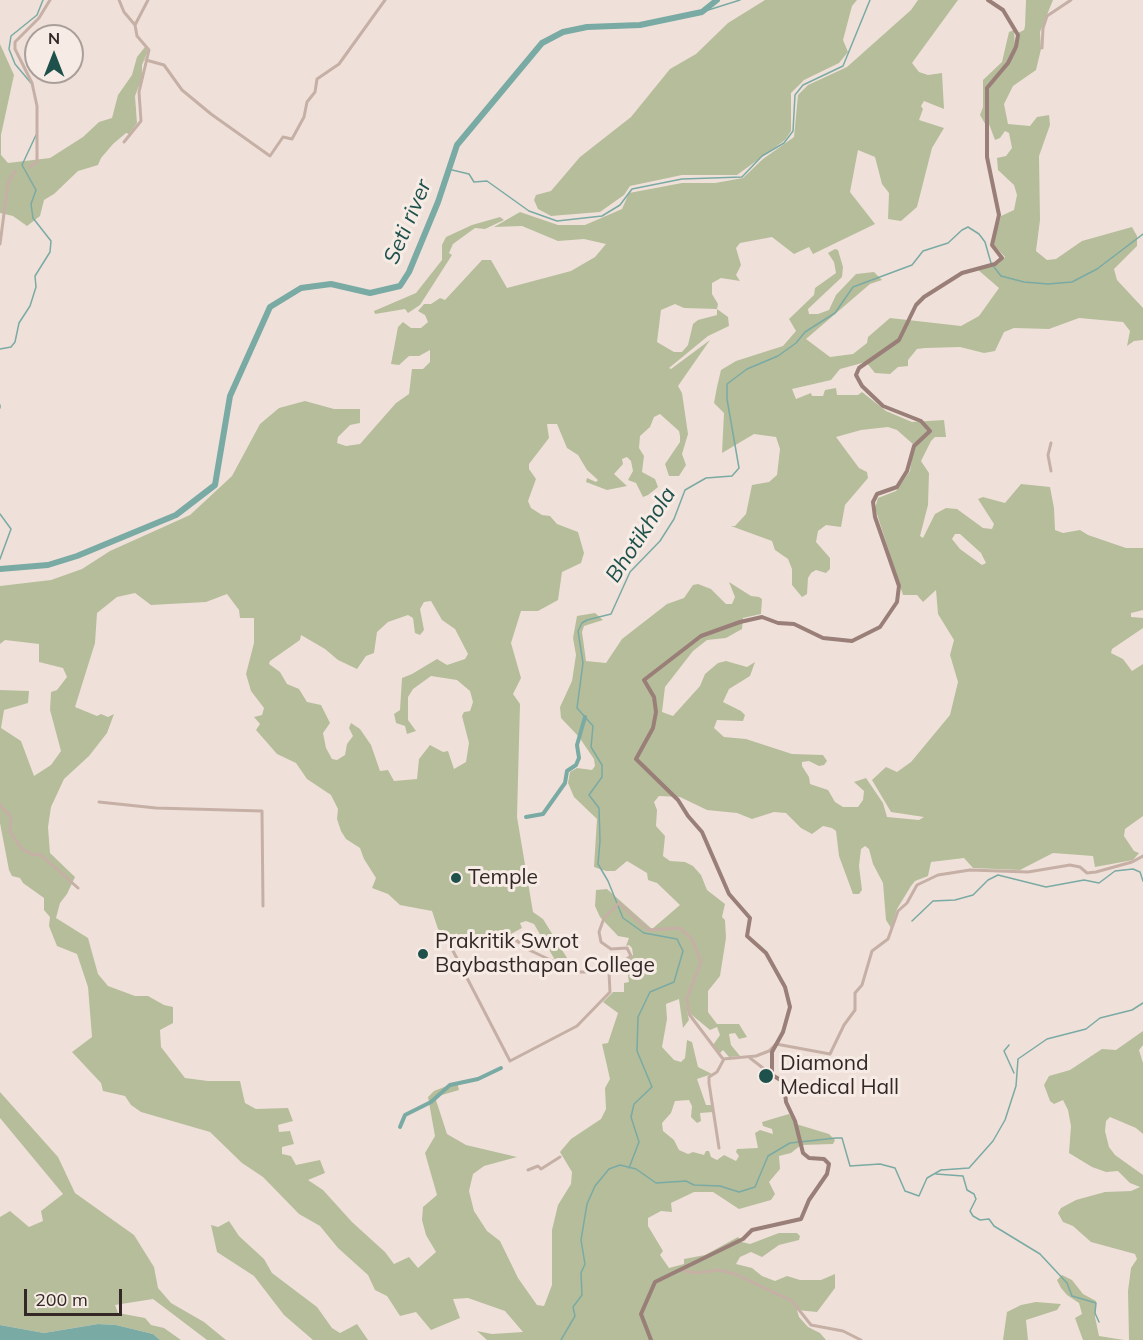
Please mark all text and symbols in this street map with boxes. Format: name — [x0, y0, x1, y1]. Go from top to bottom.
north arrow — [24, 24, 84, 84]
text: N — [48, 28, 60, 48]
water label: Seti river — [378, 176, 438, 268]
water label: Bhotikhola — [600, 482, 682, 588]
place label: Temple — [468, 865, 538, 891]
marker: Temple — [449, 871, 463, 885]
place label: Prakritik Swrot Baybasthapan College — [435, 929, 655, 979]
marker: Prakritik Swrot Baybasthapan College — [416, 947, 430, 961]
place label: Diamond Medical Hall — [780, 1051, 899, 1101]
marker: Diamond Medical Hall — [757, 1067, 775, 1085]
scale bar — [27, 1277, 124, 1315]
text: 200 m — [35, 1288, 88, 1311]

